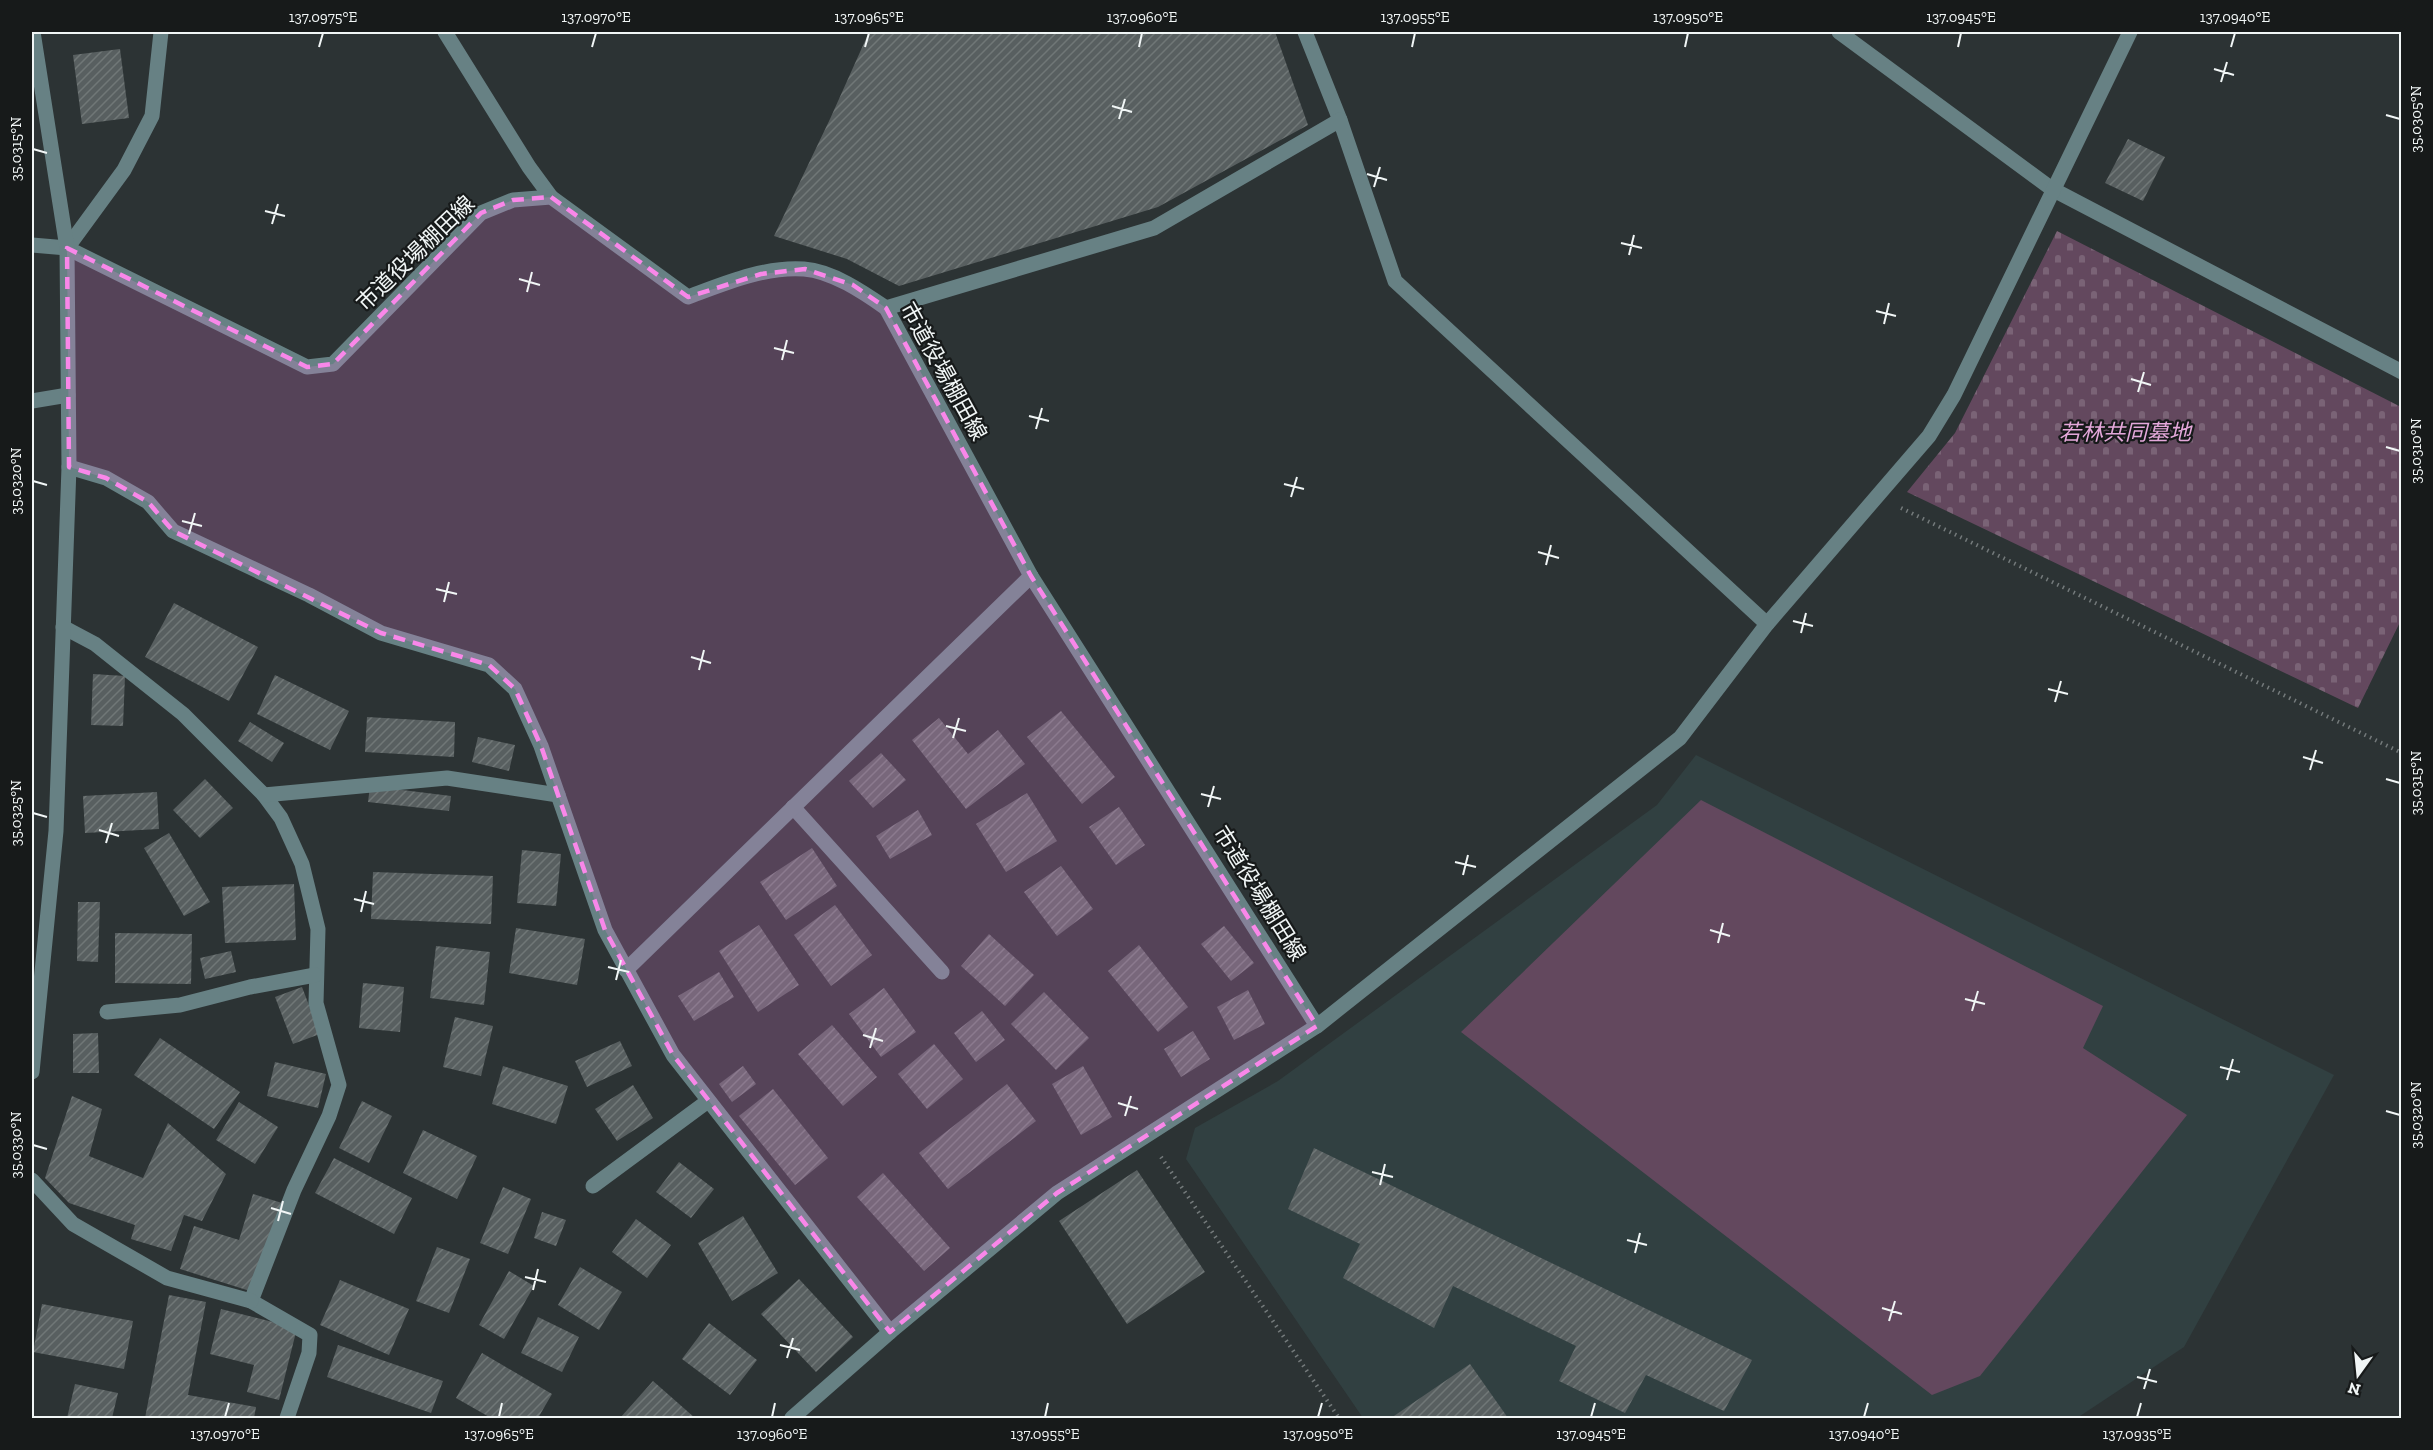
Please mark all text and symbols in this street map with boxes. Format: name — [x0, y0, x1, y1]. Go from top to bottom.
text: 137.0975°E — [289, 8, 357, 26]
text: 137.0970°E — [561, 8, 631, 26]
text: 137.0965°E — [834, 8, 904, 26]
text: 137.0960°E — [1107, 8, 1177, 26]
text: 137.0955°E — [1380, 8, 1450, 26]
text: 137.0950°E — [1653, 8, 1723, 26]
text: 137.0945°E — [1926, 8, 1996, 26]
text: 137.0940°E — [2200, 8, 2270, 26]
text: 35.0305°N — [2407, 85, 2425, 153]
text: 35.0315°N — [7, 117, 25, 181]
street label: 市道役場棚田線 — [351, 190, 480, 317]
street label: 市道役場棚田線 — [894, 297, 993, 445]
text: 35.0310°N — [2407, 418, 2425, 484]
park label: 若林共同墓地 — [2059, 419, 2193, 446]
text: 35.0320°N — [7, 447, 25, 515]
text: 35.0315°N — [2407, 751, 2425, 815]
text: 35.0325°N — [7, 780, 25, 846]
street label: 市道役場棚田線 — [1207, 821, 1312, 966]
text: 35.0320°N — [2407, 1081, 2425, 1149]
text: 35.0330°N — [7, 1112, 25, 1178]
north arrow — [2328, 1345, 2388, 1405]
text: N — [2346, 1378, 2363, 1400]
text: 137.0970°E — [190, 1425, 260, 1443]
text: 137.0965°E — [464, 1425, 534, 1443]
text: 137.0960°E — [737, 1425, 807, 1443]
text: 137.0955°E — [1010, 1425, 1080, 1443]
text: 137.0950°E — [1283, 1425, 1353, 1443]
text: 137.0945°E — [1556, 1425, 1626, 1443]
text: 137.0940°E — [1829, 1425, 1899, 1443]
text: 137.0935°E — [2103, 1425, 2172, 1443]

